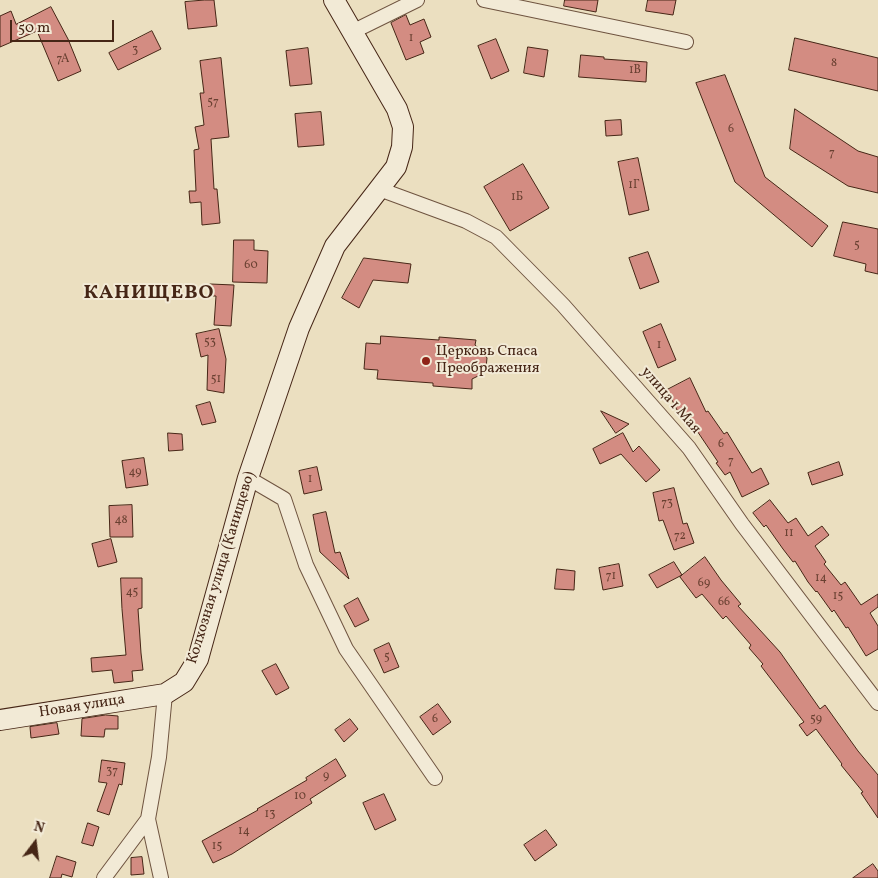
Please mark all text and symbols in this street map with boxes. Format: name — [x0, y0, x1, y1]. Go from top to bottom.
scale bar — [12, 10, 116, 42]
text: 50 m — [18, 18, 50, 39]
house number: 1 — [409, 32, 413, 46]
house number: 3 — [132, 44, 138, 58]
house number: 7А — [56, 53, 70, 67]
house number: 8 — [831, 57, 837, 71]
house number: 1В — [629, 64, 641, 78]
house number: 57 — [207, 96, 219, 110]
house number: 6 — [728, 123, 734, 137]
house number: 7 — [829, 147, 835, 161]
house number: 1Г — [628, 179, 640, 193]
house number: 1Б — [511, 191, 523, 205]
house number: 5 — [854, 239, 860, 253]
house number: 60 — [244, 259, 258, 273]
district label: КАНИЩЕВО — [82, 282, 216, 306]
house number: 53 — [204, 336, 216, 350]
house number: 1 — [657, 339, 661, 353]
place label: Церковь Спаса Преображения — [436, 343, 540, 378]
marker: Церковь Спаса Преображения — [420, 355, 432, 367]
street label: улица 1 Мая — [636, 364, 704, 438]
house number: 51 — [211, 373, 221, 387]
house number: 6 — [718, 438, 724, 452]
house number: 7 — [728, 455, 734, 469]
house number: 49 — [128, 466, 142, 480]
street label: Колхозная улица (Канищево) — [184, 470, 260, 666]
house number: 1 — [308, 473, 312, 487]
house number: 73 — [661, 497, 673, 511]
house number: 48 — [114, 514, 128, 528]
house number: 11 — [784, 527, 794, 541]
house number: 72 — [674, 530, 686, 544]
house number: 71 — [606, 570, 616, 584]
house number: 14 — [815, 572, 827, 586]
house number: 69 — [698, 577, 710, 591]
house number: 45 — [126, 586, 138, 600]
house number: 15 — [833, 590, 843, 604]
house number: 66 — [718, 596, 730, 610]
house number: 5 — [384, 651, 390, 665]
street label: Новая улица — [38, 691, 126, 723]
house number: 6 — [432, 713, 438, 727]
house number: 59 — [810, 713, 822, 727]
house number: 37 — [106, 765, 118, 779]
house number: 9 — [323, 770, 329, 784]
house number: 10 — [294, 790, 306, 804]
house number: 13 — [265, 808, 275, 822]
north arrow — [10, 818, 60, 868]
text: N — [32, 818, 46, 839]
house number: 14 — [238, 825, 250, 839]
house number: 15 — [212, 840, 222, 854]

